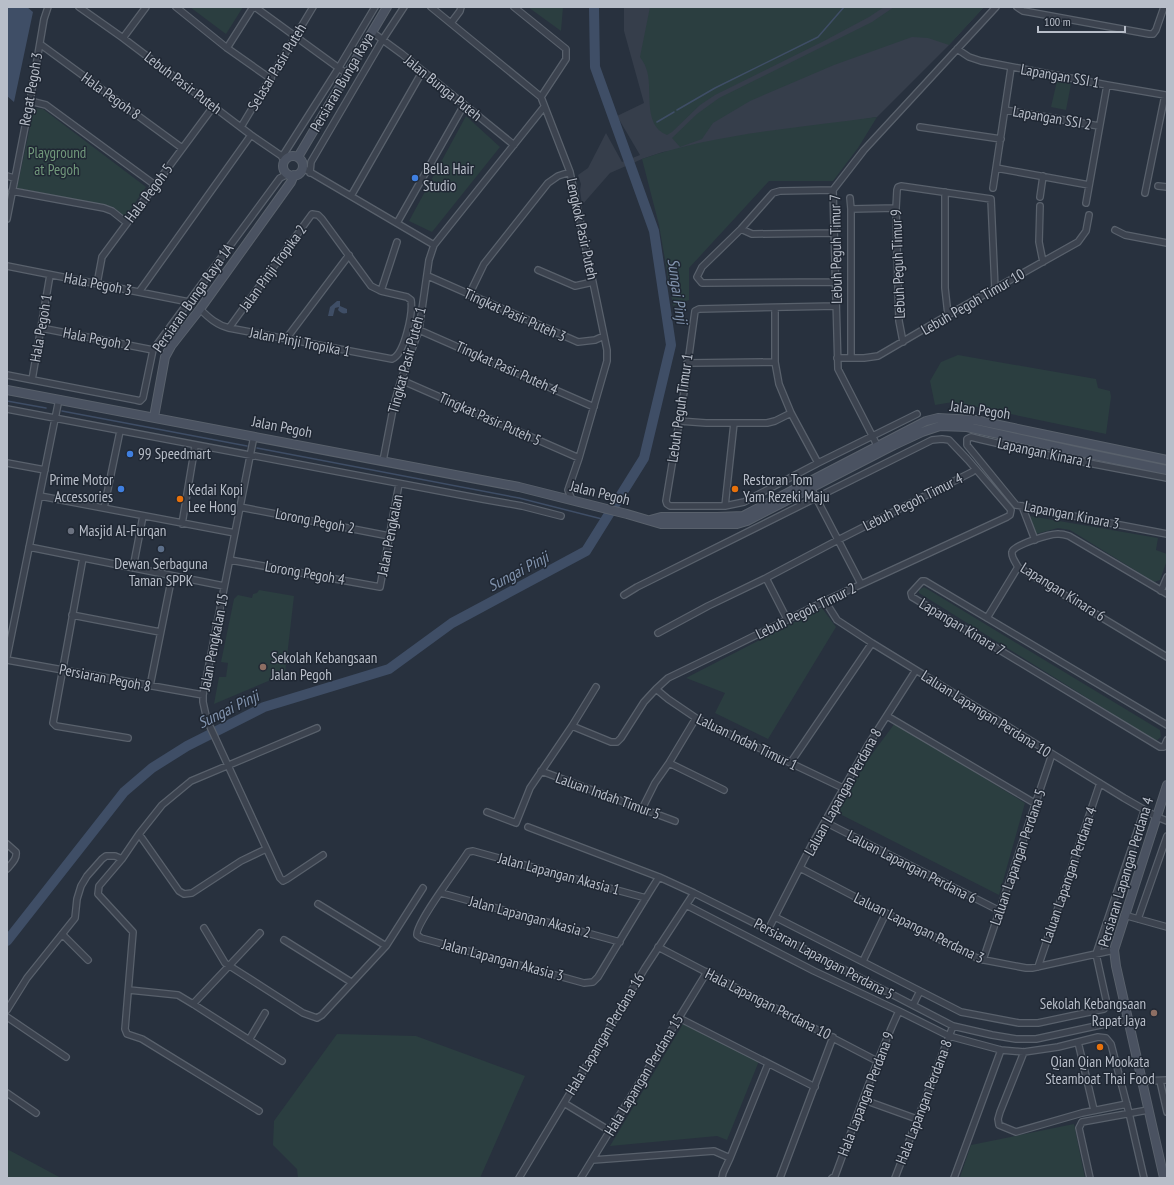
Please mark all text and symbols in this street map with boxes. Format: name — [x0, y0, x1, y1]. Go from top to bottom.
scale bar — [1038, 8, 1125, 34]
text: 100 m — [1044, 14, 1071, 29]
street label: Selasar Pasir Puteh — [243, 20, 310, 114]
street label: Persiaran Bunga Raya — [305, 29, 378, 135]
street label: Lebuh Pasir Puteh — [141, 47, 226, 118]
street label: Jalan Bunga Puteh — [400, 50, 486, 125]
street label: Regat Pegoh 3 — [15, 51, 46, 127]
street label: Lapangan SSI 1 — [1019, 59, 1101, 92]
street label: Hala Pegoh 8 — [78, 68, 145, 123]
street label: Lapangan SSI 2 — [1011, 101, 1093, 134]
park label: Playground at Pegoh — [28, 143, 86, 179]
place label: Bella Hair Studio — [423, 159, 475, 195]
street label: Hala Pegoh 5 — [120, 160, 177, 226]
marker: Bella Hair Studio — [410, 173, 420, 183]
street label: Lengkok Pasir Puteh — [562, 176, 603, 281]
street label: Lebuh Peguh Timur 7 — [825, 194, 846, 304]
street label: Lebuh Peguh Timur 9 — [886, 209, 909, 319]
street label: Jalan Pinji Tropika 2 — [234, 221, 310, 315]
street label: Persiaran Bunga Raya 1A — [148, 239, 238, 356]
water label: Sungai Pinji — [664, 257, 693, 327]
street label: Lebuh Pegoh Timur 10 — [918, 264, 1028, 339]
street label: Hala Pegoh 3 — [63, 268, 134, 299]
street label: Tingkat Pasir Puteh 3 — [461, 284, 569, 346]
street label: Hala Pegoh 1 — [25, 292, 56, 363]
street label: Tingkat Pasir Puteh 1 — [383, 304, 430, 415]
street label: Jalan Pinji Tropika 1 — [247, 322, 352, 361]
street label: Hala Pegoh 2 — [62, 323, 133, 354]
street label: Tingkat Pasir Puteh 4 — [453, 337, 561, 399]
street label: Lebuh Peguh Timur 1 — [662, 352, 697, 464]
street label: Tingkat Pasir Puteh 5 — [436, 388, 544, 450]
street label: Jalan Pegoh — [948, 396, 1012, 423]
street label: Jalan Pegoh — [249, 411, 314, 442]
street label: Lapangan Kinara 1 — [996, 433, 1094, 472]
place label: 99 Speedmart — [138, 444, 211, 463]
marker: 99 Speedmart — [125, 449, 135, 459]
street label: Lebuh Pegoh Timur 4 — [860, 468, 966, 535]
place label: Prime Motor Accessories — [50, 470, 114, 506]
place label: Restoran Tom Yam Rezeki Maju — [743, 470, 830, 506]
street label: Jalan Pegoh — [567, 476, 632, 509]
place label: Kedai Kopi Lee Hong — [188, 480, 243, 516]
marker: Prime Motor Accessories — [116, 484, 126, 494]
marker: Restoran Tom Yam Rezeki Maju — [730, 484, 740, 494]
street label: Jalan Pengkalan — [372, 493, 407, 578]
marker: Kedai Kopi Lee Hong — [175, 494, 185, 504]
street label: Lapangan Kinara 3 — [1023, 496, 1121, 533]
street label: Lorong Pegoh 2 — [274, 503, 357, 538]
place label: Masjid Al-Furqan — [79, 521, 166, 540]
marker: Masjid Al-Furqan — [66, 526, 76, 536]
marker: Dewan Serbaguna Taman SPPK — [156, 544, 166, 554]
water label: Sungai Pinji — [484, 546, 554, 595]
place label: Dewan Serbaguna Taman SPPK — [114, 554, 208, 590]
street label: Lorong Pegoh 4 — [264, 556, 347, 589]
street label: Lapangan Kinara 6 — [1017, 558, 1109, 625]
street label: Lebuh Pegoh Timur 2 — [752, 578, 859, 643]
street label: Jalan Pengkalan 15 — [195, 591, 232, 693]
street label: Lapangan Kinara 7 — [916, 594, 1009, 660]
place label: Sekolah Kebangsaan Jalan Pegoh — [270, 648, 377, 684]
street label: Persiaran Pegoh 8 — [58, 659, 152, 696]
marker: Sekolah Kebangsaan Jalan Pegoh — [258, 662, 268, 672]
street label: Laluan Lapangan Perdana 10 — [918, 666, 1055, 761]
water label: Sungai Pinji — [194, 685, 264, 732]
street label: Laluan Indah Timur 1 — [694, 709, 801, 774]
street label: Laluan Lapangan Perdana 8 — [800, 725, 885, 859]
street label: Laluan Indah Timur 5 — [553, 768, 663, 823]
street label: Laluan Lapangan Perdana 5 — [985, 786, 1050, 927]
street label: Persiaran Lapangan Perdana 4 — [1094, 794, 1157, 949]
street label: Laluan Lapangan Perdana 4 — [1036, 804, 1101, 945]
street label: Laluan Lapangan Perdana 6 — [844, 826, 980, 908]
street label: Jalan Lapangan Akasia 1 — [495, 848, 622, 899]
street label: Laluan Lapangan Perdana 3 — [851, 888, 988, 967]
street label: Jalan Lapangan Akasia 2 — [466, 891, 593, 942]
street label: Persiaran Lapangan Perdana 5 — [751, 914, 898, 1004]
street label: Jalan Lapangan Akasia 3 — [439, 934, 566, 985]
street label: Hala Lapangan Perdana 10 — [702, 964, 834, 1044]
street label: Hala Lapangan Perdana 16 — [561, 969, 649, 1098]
place label: Sekolah Kebangsaan Rapat Jaya — [1040, 994, 1146, 1030]
marker: Sekolah Kebangsaan Rapat Jaya — [1149, 1008, 1159, 1018]
street label: Hala Lapangan Perdana 15 — [600, 1010, 687, 1139]
street label: Hala Lapangan Perdana 9 — [833, 1029, 898, 1159]
street label: Hala Lapangan Perdana 8 — [891, 1037, 956, 1167]
marker: Qian Qian Mookata Steamboat Thai Food — [1095, 1042, 1105, 1052]
place label: Qian Qian Mookata Steamboat Thai Food — [1045, 1052, 1155, 1088]

